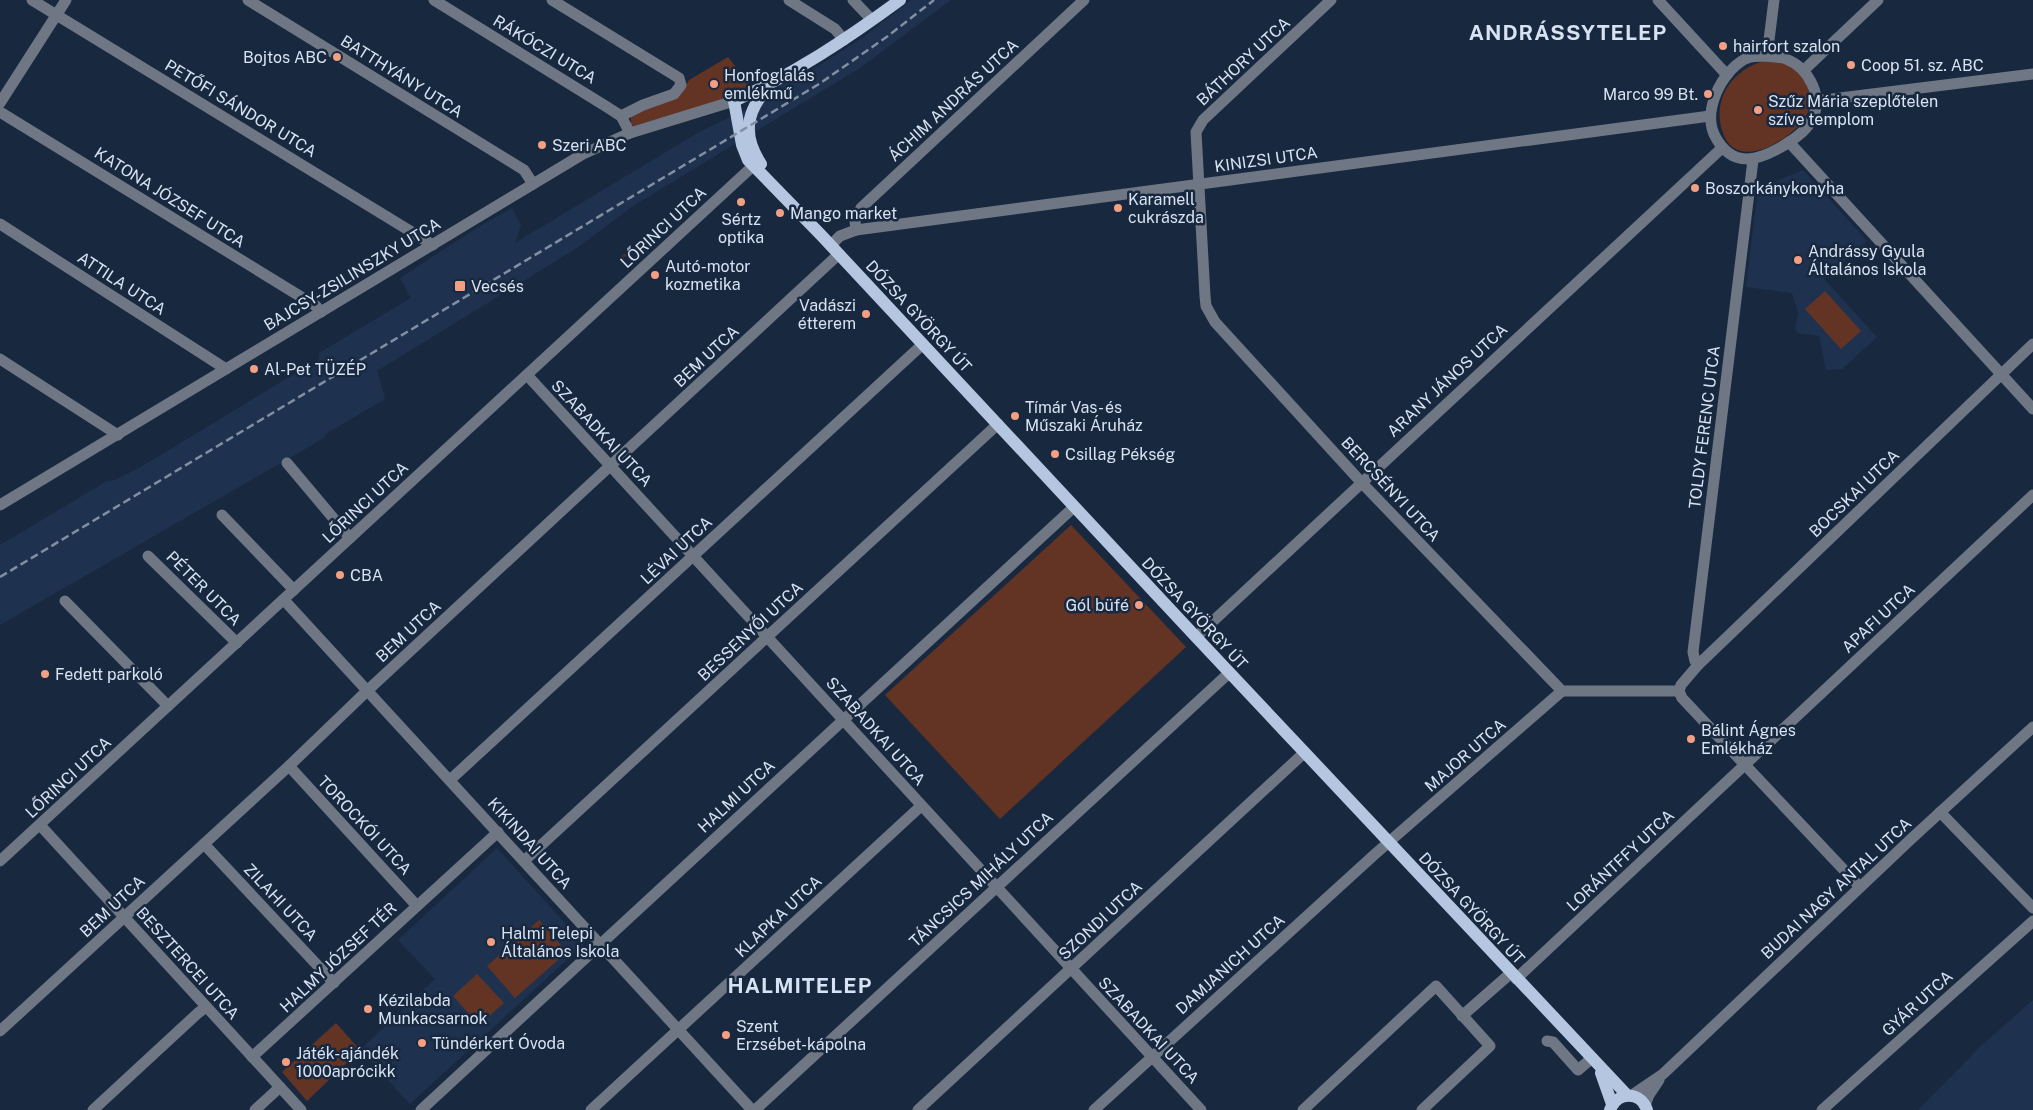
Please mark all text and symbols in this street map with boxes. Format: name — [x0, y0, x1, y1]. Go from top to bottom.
street label: RÁKÓCZI UTCA — [490, 10, 600, 88]
street label: BÁTHORY UTCA — [1192, 12, 1294, 110]
district label: ANDRÁSSYTELEP — [1469, 20, 1667, 45]
street label: BATTHYÁNY UTCA — [337, 30, 467, 122]
street label: ÁCHIM ANDRÁS UTCA — [884, 35, 1022, 165]
place label: hairfort szalon — [1733, 37, 1840, 56]
marker: hairfort szalon — [1717, 40, 1729, 52]
place label: Bojtos ABC — [243, 48, 327, 67]
marker: Bojtos ABC — [331, 51, 343, 63]
street label: PETŐFI SÁNDOR UTCA — [161, 55, 321, 161]
place label: Coop 51. sz. ABC — [1861, 56, 1984, 75]
marker: Coop 51. sz. ABC — [1845, 59, 1857, 71]
place label: Honfoglalás emlékmű — [724, 66, 815, 103]
marker: Honfoglalás emlékmű — [708, 78, 720, 90]
place label: Marco 99 Bt. — [1603, 85, 1698, 104]
marker: Marco 99 Bt. — [1702, 88, 1714, 100]
place label: Szűz Mária szeplőtelen szíve templom — [1768, 92, 1938, 129]
marker: Szűz Mária szeplőtelen szíve templom — [1752, 104, 1764, 116]
place label: Szeri ABC — [552, 136, 626, 155]
marker: Szeri ABC — [536, 139, 548, 151]
street label: KATONA JÓZSEF UTCA — [91, 142, 249, 252]
street label: KINIZSI UTCA — [1213, 143, 1319, 176]
place label: Boszorkánykonyha — [1705, 179, 1844, 198]
street label: LŐRINCI UTCA — [616, 182, 710, 272]
marker: Boszorkánykonyha — [1689, 182, 1701, 194]
place label: Karamell cukrászda — [1128, 190, 1204, 227]
marker: Sértz optika — [735, 196, 747, 208]
marker: Karamell cukrászda — [1112, 202, 1124, 214]
place label: Mango market — [790, 204, 897, 223]
marker: Mango market — [774, 207, 786, 219]
place label: Sértz optika — [718, 210, 764, 247]
street label: BAJCSY-ZSILINSZKY UTCA — [260, 214, 444, 335]
place label: Andrássy Gyula Általános Iskola — [1808, 242, 1926, 279]
street label: ATTILA UTCA — [74, 248, 169, 319]
marker: Andrássy Gyula Általános Iskola — [1792, 254, 1804, 266]
street label: DÓZSA GYÖRGY ÚT — [862, 256, 976, 377]
place label: Autó-motor kozmetika — [665, 257, 751, 294]
marker: Autó-motor kozmetika — [649, 269, 661, 281]
place label: Vecsés — [471, 277, 524, 296]
marker: Vecsés — [453, 279, 467, 293]
place label: Vadászi étterem — [798, 296, 856, 333]
marker: Vadászi étterem — [860, 308, 872, 320]
street label: ARANY JÁNOS UTCA — [1383, 319, 1511, 441]
street label: BEM UTCA — [670, 322, 743, 391]
street label: TOLDY FERENC UTCA — [1685, 344, 1724, 510]
place label: Al-Pet TÜZÉP — [264, 359, 366, 379]
marker: Al-Pet TÜZÉP — [248, 363, 260, 375]
street label: SZABADKAI UTCA — [547, 376, 656, 491]
place label: Tímár Vas- és Műszaki Áruház — [1025, 398, 1143, 435]
marker: Tímár Vas- és Műszaki Áruház — [1009, 410, 1021, 422]
street label: BERCSÉNYI UTCA — [1337, 432, 1445, 546]
place label: Csillag Pékség — [1065, 445, 1175, 464]
street label: BOCSKAI UTCA — [1805, 446, 1903, 541]
marker: Csillag Pékség — [1049, 448, 1061, 460]
street label: LŐRINCI UTCA — [318, 457, 412, 547]
street label: LÉVAI UTCA — [636, 512, 716, 588]
street label: PÉTER UTCA — [162, 546, 246, 630]
street label: DÓZSA GYÖRGY ÚT — [1138, 553, 1252, 674]
place label: CBA — [350, 566, 383, 585]
marker: CBA — [334, 569, 346, 581]
street label: BESSENYŐI UTCA — [693, 577, 807, 685]
street label: APAFI UTCA — [1838, 580, 1919, 657]
place label: Gól büfé — [1065, 596, 1129, 615]
street label: BEM UTCA — [372, 597, 445, 666]
marker: Gól büfé — [1133, 599, 1145, 611]
place label: Fedett parkoló — [55, 665, 163, 684]
marker: Fedett parkoló — [39, 668, 51, 680]
street label: SZABADKAI UTCA — [822, 673, 929, 789]
street label: MAJOR UTCA — [1421, 715, 1510, 796]
place label: Bálint Ágnes Emlékház — [1701, 720, 1796, 758]
street label: LŐRINCI UTCA — [21, 732, 115, 822]
marker: Bálint Ágnes Emlékház — [1685, 733, 1697, 745]
street label: HALMI UTCA — [694, 756, 779, 837]
street label: TOROCKÓI UTCA — [314, 771, 416, 879]
street label: KIKINDAI UTCA — [484, 794, 576, 893]
street label: LORÁNTFFY UTCA — [1562, 805, 1678, 915]
street label: TÁNCSICS MIHÁLY UTCA — [905, 807, 1057, 951]
street label: BUDAI NAGY ANTAL UTCA — [1757, 814, 1915, 963]
street label: DÓZSA GYÖRGY ÚT — [1415, 848, 1529, 969]
street label: ZILAHI UTCA — [240, 860, 321, 945]
street label: BEM UTCA — [76, 872, 149, 941]
street label: KLAPKA UTCA — [731, 872, 825, 961]
street label: SZONDI UTCA — [1055, 877, 1146, 964]
street label: HALMY JÓZSEF TÉR — [275, 898, 401, 1016]
street label: BESZTERCEI UTCA — [132, 903, 243, 1023]
street label: DAMJANICH UTCA — [1172, 911, 1289, 1018]
place label: Halmi Telepi Általános Iskola — [501, 924, 619, 961]
marker: Halmi Telepi Általános Iskola — [485, 936, 497, 948]
street label: GYÁR UTCA — [1877, 966, 1957, 1040]
district label: HALMITELEP — [728, 973, 872, 998]
street label: SZABADKAI UTCA — [1094, 973, 1203, 1088]
place label: Kézilabda Munkacsarnok — [378, 991, 488, 1028]
marker: Kézilabda Munkacsarnok — [362, 1003, 374, 1015]
place label: Szent Erzsébet-kápolna — [736, 1017, 866, 1054]
marker: Szent Erzsébet-kápolna — [720, 1029, 732, 1041]
place label: Tündérkert Óvoda — [432, 1033, 565, 1053]
marker: Tündérkert Óvoda — [416, 1037, 428, 1049]
place label: Játék-ajándék 1000aprócikk — [296, 1044, 399, 1081]
marker: Játék-ajándék 1000aprócikk — [280, 1056, 292, 1068]

